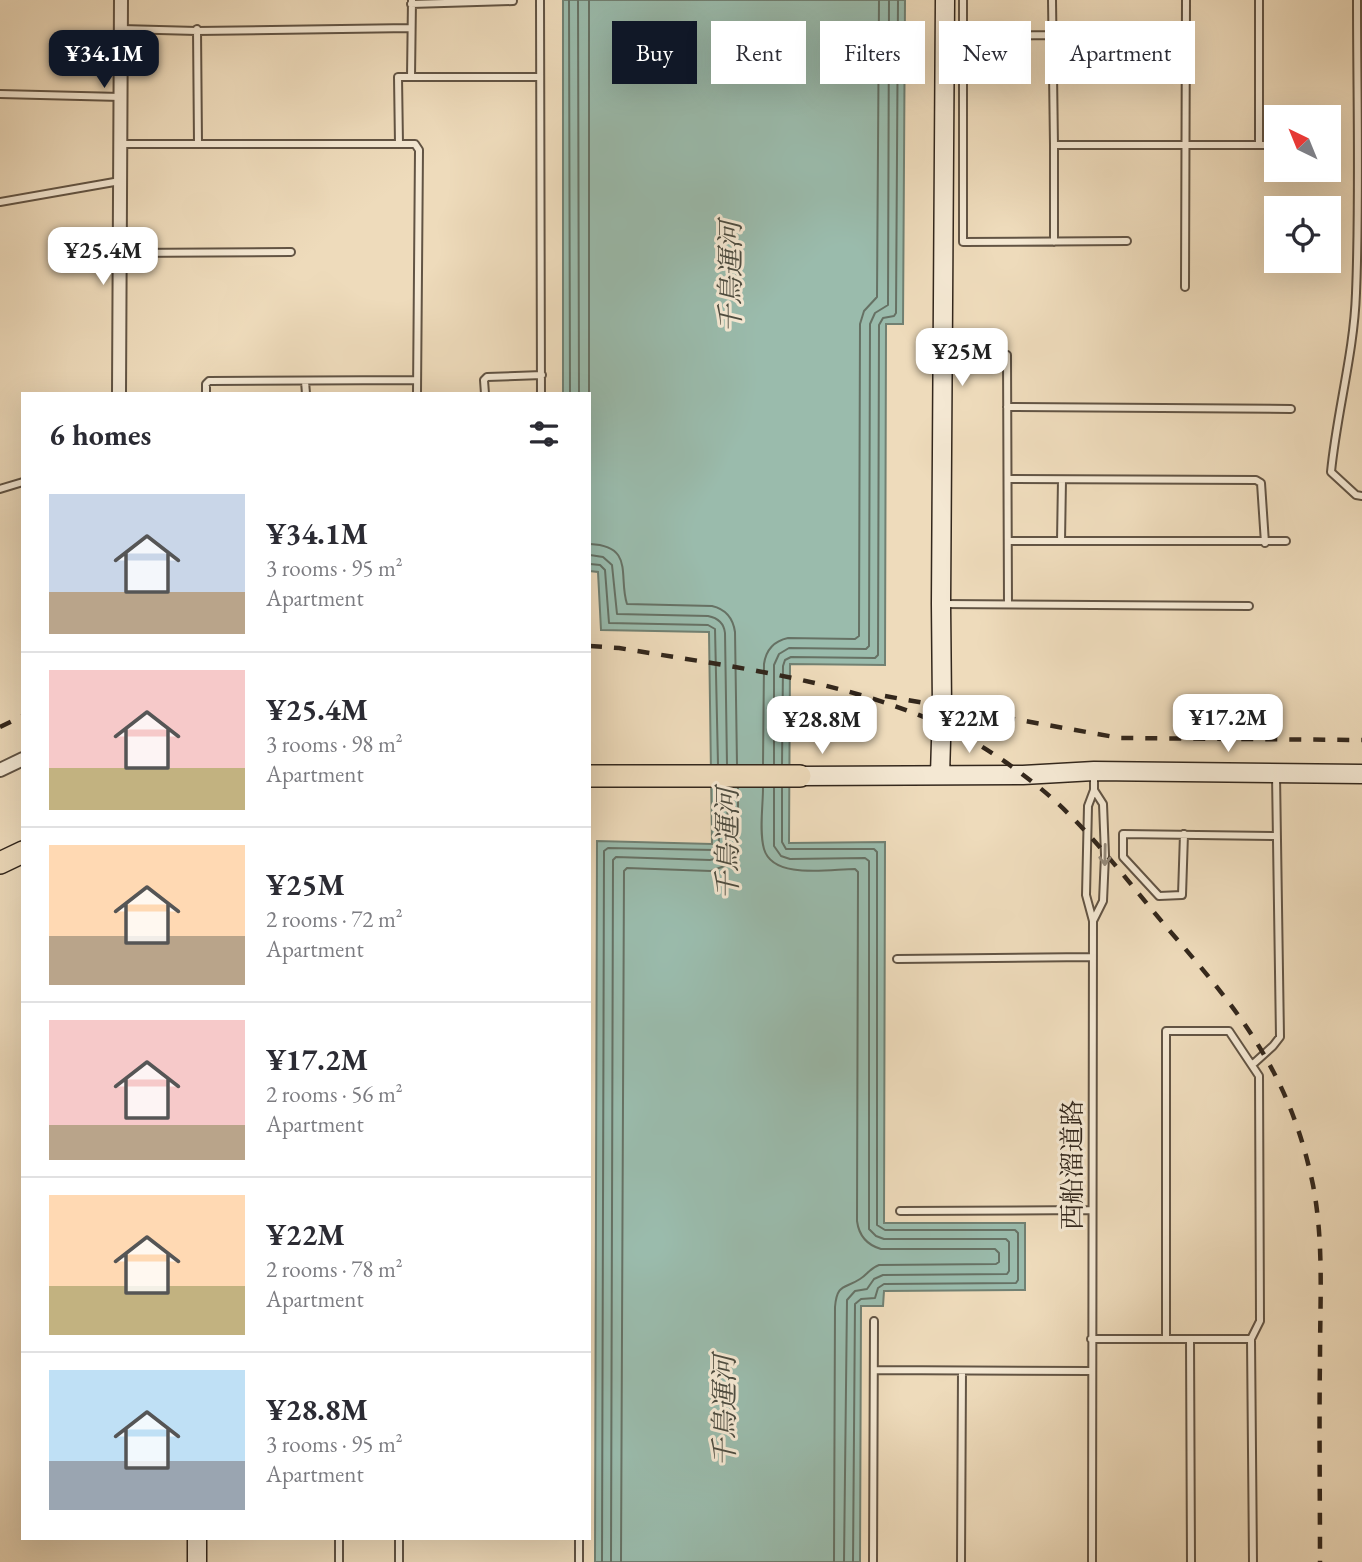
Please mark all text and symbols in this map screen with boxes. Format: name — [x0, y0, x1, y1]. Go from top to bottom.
chip: Buy — [612, 21, 697, 84]
chip: Rent — [711, 21, 806, 84]
chip: Filters — [820, 21, 925, 84]
chip: New — [939, 21, 1031, 84]
chip: Apartment — [1045, 21, 1195, 84]
pin: ¥34.1M — [47, 31, 161, 90]
text: ¥34.1M — [65, 38, 143, 68]
north arrow — [1264, 105, 1340, 182]
map controls — [1264, 105, 1341, 273]
button: locate — [1264, 196, 1341, 273]
water label: 千鳥運河 — [712, 216, 748, 333]
pin: ¥25.4M — [46, 228, 160, 287]
text: ¥25.4M — [64, 235, 142, 265]
pin: ¥25M — [921, 328, 1003, 388]
text: ¥25M — [932, 336, 992, 366]
text: 6 homes — [49, 415, 151, 454]
icon: filters — [525, 415, 563, 453]
text: ¥34.1M — [266, 514, 368, 553]
icon: home — [105, 522, 189, 606]
text: 3 rooms · 95 m² — [266, 553, 403, 583]
text: Apartment — [266, 583, 364, 613]
text: ¥25.4M — [266, 690, 368, 729]
pin: ¥17.2M — [1171, 694, 1285, 754]
pin: ¥28.8M — [765, 696, 879, 756]
pin: ¥22M — [928, 696, 1010, 755]
icon: home — [105, 698, 189, 782]
text: ¥17.2M — [1189, 702, 1267, 732]
text: ¥22M — [939, 703, 999, 733]
text: ¥28.8M — [783, 704, 861, 734]
text: 3 rooms · 98 m² — [266, 729, 403, 759]
text: Apartment — [266, 759, 364, 789]
water label: 千鳥運河 — [709, 783, 745, 900]
one-way arrow — [1098, 843, 1112, 866]
text: ¥25M — [266, 865, 345, 904]
icon: home — [105, 873, 189, 957]
text: 2 rooms · 72 m² — [266, 904, 403, 934]
text: Apartment — [266, 934, 364, 964]
text: ¥17.2M — [266, 1040, 368, 1079]
icon: home — [105, 1048, 189, 1132]
text: 2 rooms · 56 m² — [266, 1079, 403, 1109]
street label: 西船溜道路 — [1055, 1100, 1089, 1230]
text: Apartment — [266, 1109, 364, 1139]
text: ¥22M — [266, 1215, 345, 1254]
icon: home — [105, 1223, 189, 1307]
text: 2 rooms · 78 m² — [266, 1254, 403, 1284]
text: Apartment — [266, 1284, 364, 1314]
water label: 千鳥運河 — [706, 1350, 742, 1467]
text: ¥28.8M — [266, 1390, 368, 1429]
icon: home — [105, 1398, 189, 1482]
text: 3 rooms · 95 m² — [266, 1429, 403, 1459]
text: Apartment — [266, 1459, 364, 1489]

